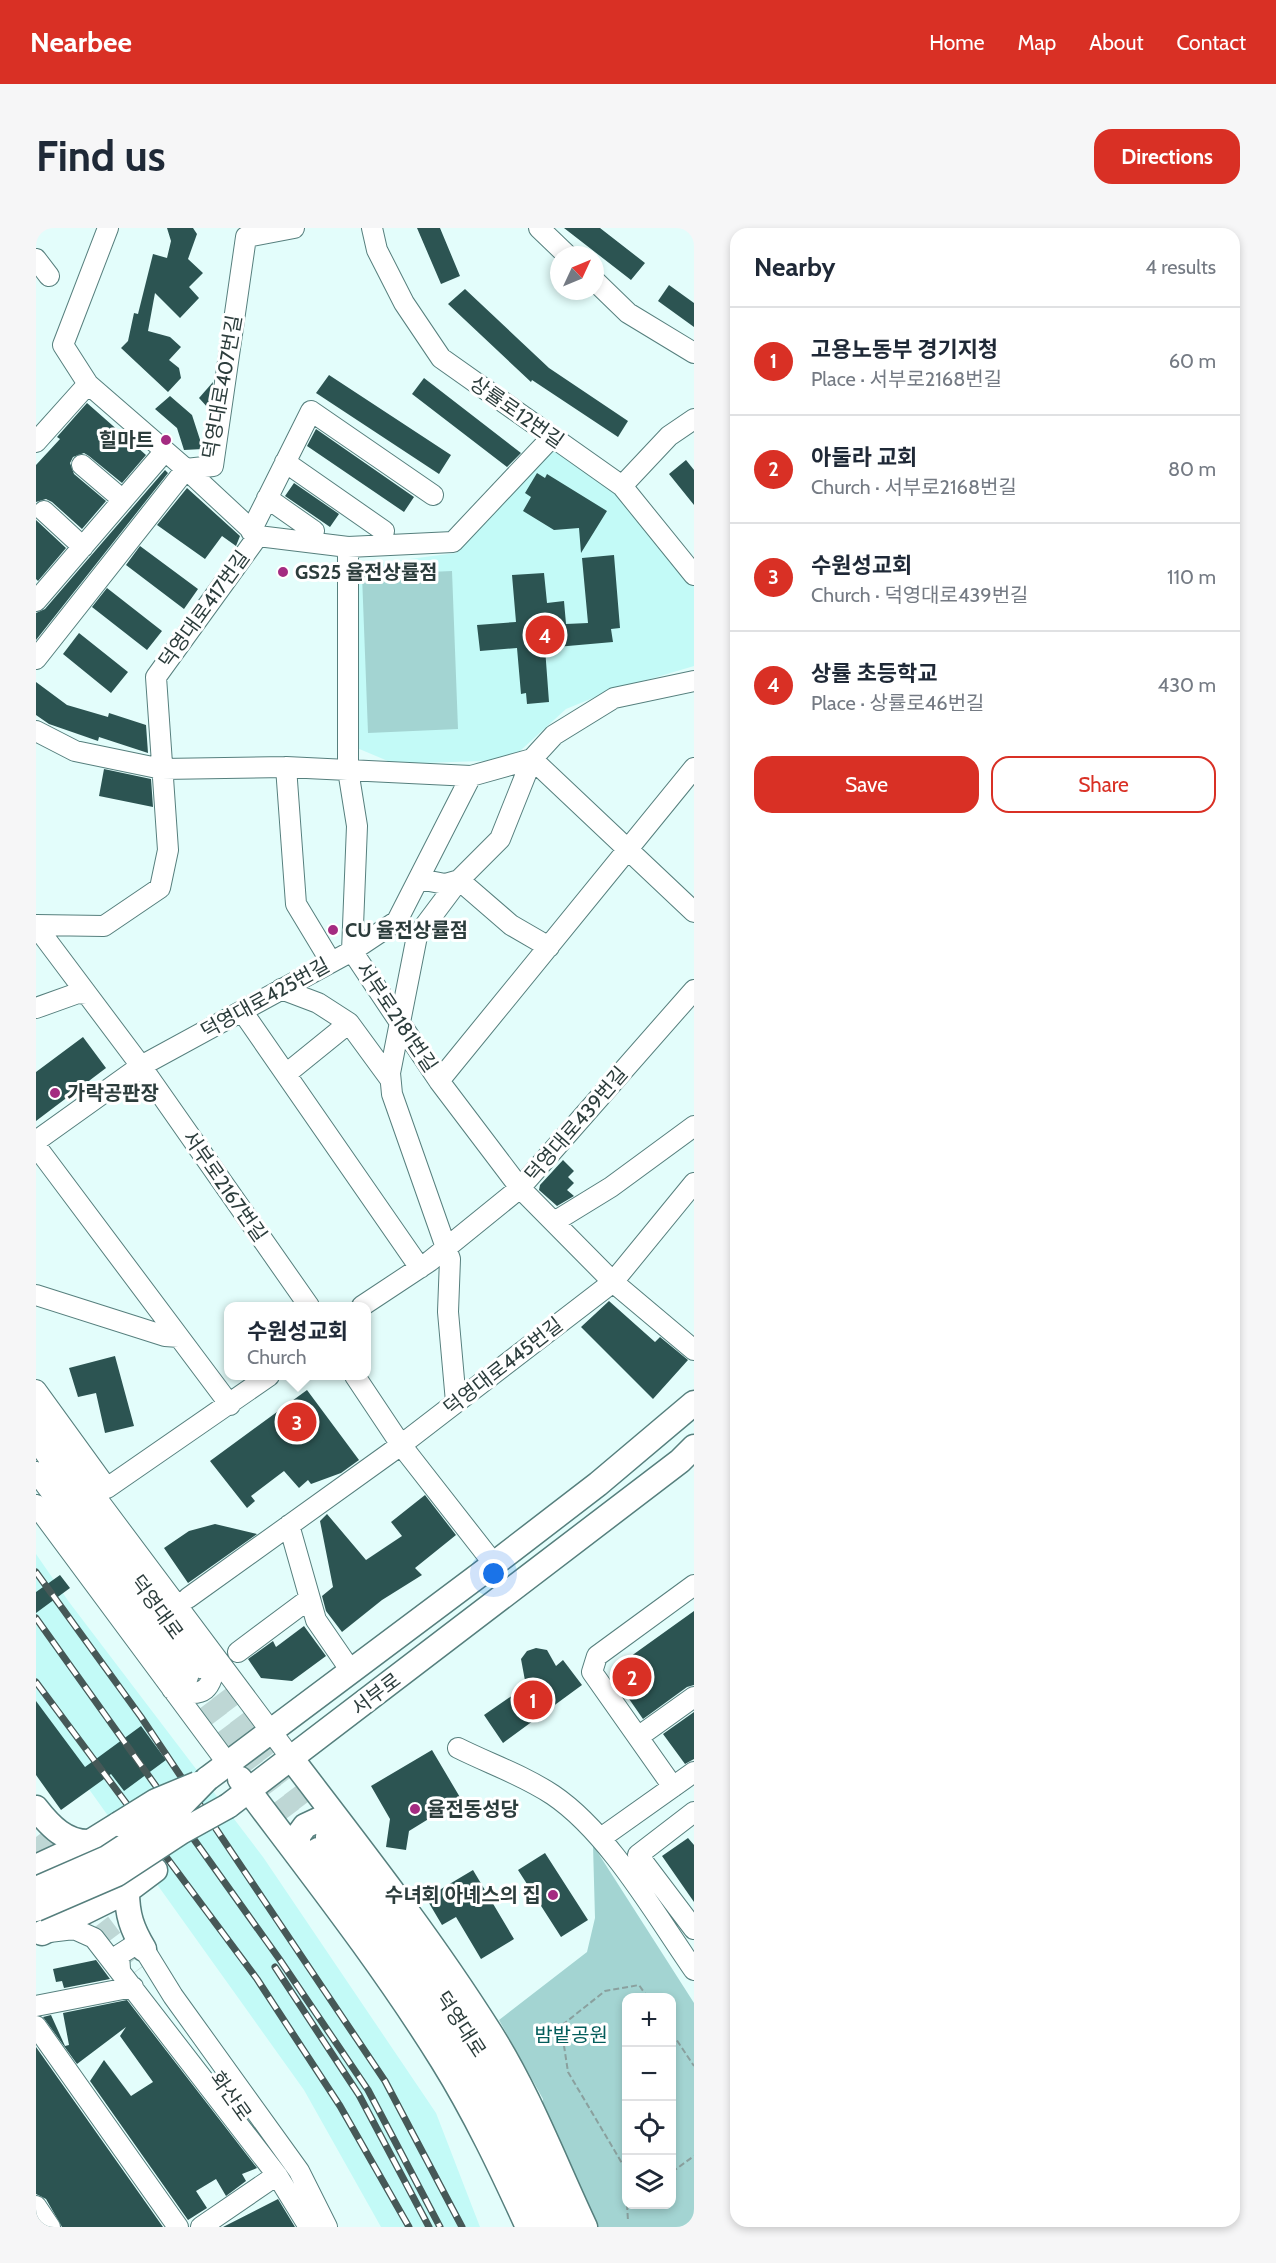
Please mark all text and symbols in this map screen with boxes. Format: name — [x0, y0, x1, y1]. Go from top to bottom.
text: Nearbee — [30, 25, 132, 59]
text: Home — [929, 30, 985, 55]
text: Map — [1018, 30, 1056, 55]
text: About — [1089, 30, 1143, 55]
text: Contact — [1176, 30, 1246, 55]
button: Directions — [1094, 129, 1240, 184]
text: Find us — [36, 130, 165, 182]
north arrow — [550, 246, 604, 300]
text: Nearby — [754, 251, 835, 283]
text: 4 results — [1145, 255, 1216, 279]
street label: 덕영대로407번길 — [198, 313, 246, 461]
text: 고용노동부 경기지청 — [811, 336, 998, 363]
text: 1 — [770, 349, 777, 373]
text: 60 m — [1169, 349, 1216, 373]
text: Place · 서부로2168번길 — [811, 367, 1002, 391]
street label: 상률로12번길 — [465, 371, 569, 453]
place label: 힐마트 — [99, 428, 154, 452]
marker: 힐마트 — [159, 433, 173, 447]
text: 아둘라 교회 — [811, 444, 917, 471]
text: 2 — [768, 457, 779, 481]
text: 80 m — [1168, 457, 1216, 481]
text: Church · 서부로2168번길 — [811, 475, 1017, 499]
street label: 덕영대로417번길 — [154, 546, 254, 672]
text: 수원성교회 — [811, 552, 912, 579]
place label: GS25 율전상률점 — [295, 560, 438, 584]
marker: GS25 율전상률점 — [276, 565, 290, 579]
text: 3 — [768, 565, 779, 589]
text: 110 m — [1167, 565, 1216, 589]
text: Church · 덕영대로439번길 — [811, 583, 1029, 607]
pin: 4 — [526, 612, 564, 658]
text: 상률 초등학교 — [811, 660, 937, 687]
text: 4 — [767, 673, 780, 697]
text: 430 m — [1158, 673, 1216, 697]
text: Place · 상률로46번길 — [811, 691, 985, 715]
button: Save — [754, 756, 979, 813]
button: Share — [991, 756, 1216, 813]
place label: CU 율전상률점 — [345, 918, 468, 942]
marker: CU 율전상률점 — [326, 923, 340, 937]
street label: 덕영대로425번길 — [197, 953, 333, 1043]
street label: 서부로2181번길 — [351, 957, 443, 1077]
street label: 덕영대로439번길 — [520, 1062, 632, 1186]
place label: 가락공판장 — [67, 1081, 159, 1105]
marker: 가락공판장 — [48, 1086, 62, 1100]
street label: 서부로2167번길 — [178, 1126, 272, 1246]
popup — [224, 1302, 371, 1380]
street label: 덕영대로445번길 — [439, 1312, 567, 1420]
text: 수원성교회 — [247, 1318, 348, 1345]
text: Church — [247, 1345, 307, 1369]
pin: 3 — [278, 1400, 316, 1444]
your location — [479, 1559, 508, 1588]
street label: 덕영대로 — [126, 1570, 188, 1644]
pin: 2 — [612, 1654, 652, 1700]
street label: 서부로 — [347, 1668, 405, 1720]
pin: 1 — [514, 1678, 552, 1722]
place label: 율전동성당 — [427, 1797, 519, 1821]
marker: 율전동성당 — [408, 1802, 422, 1816]
place label: 수녀회 아녜스의 집 — [385, 1883, 541, 1907]
marker: 수녀회 아녜스의 집 — [546, 1888, 560, 1902]
street label: 덕영대로 — [431, 1987, 491, 2061]
map controls — [622, 1993, 676, 2209]
button: + — [622, 1993, 676, 2047]
park label: 밤밭공원 — [534, 2023, 608, 2047]
button: − — [622, 2047, 676, 2101]
street label: 화산로 — [205, 2067, 257, 2125]
button: locate — [622, 2101, 676, 2155]
button: layers — [622, 2155, 676, 2209]

